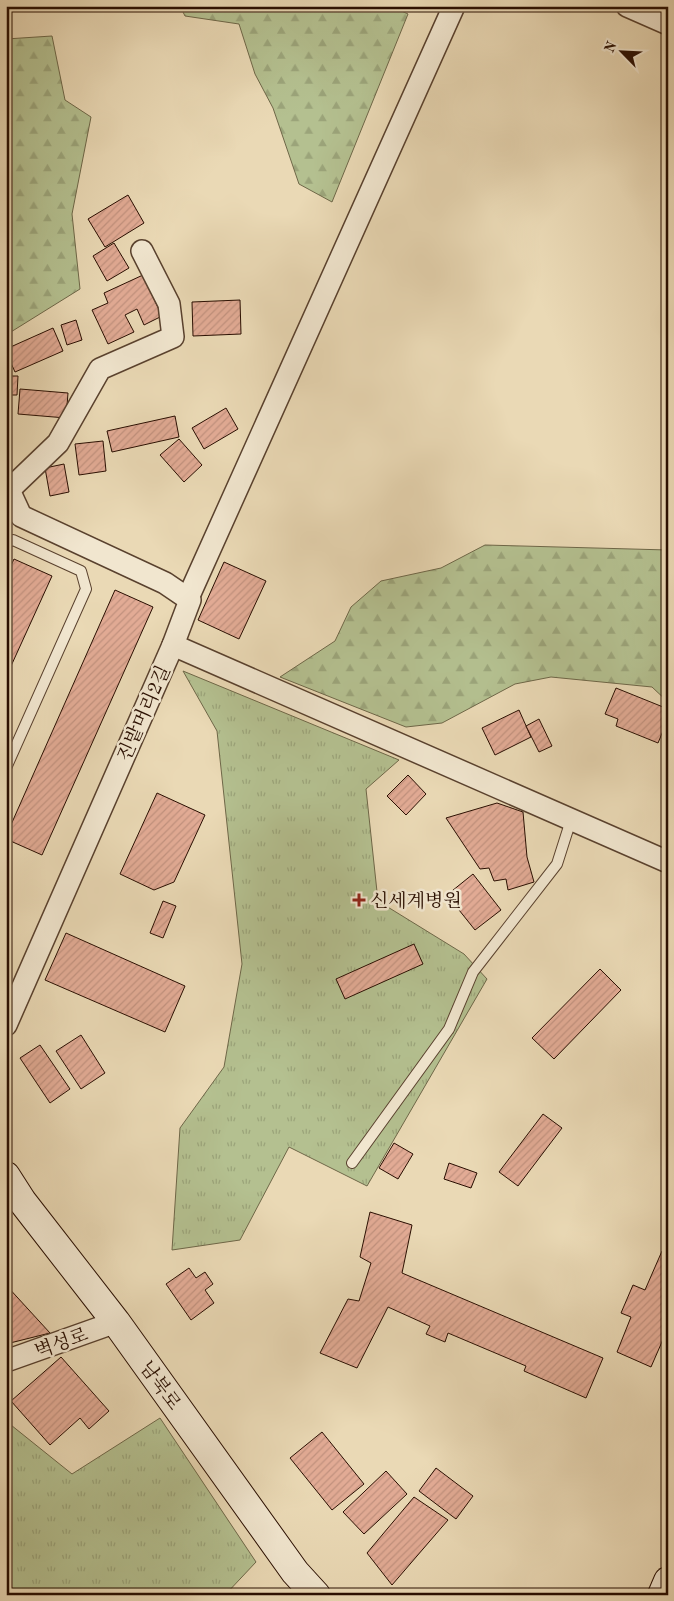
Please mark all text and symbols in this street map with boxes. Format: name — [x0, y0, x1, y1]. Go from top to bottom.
north arrow — [596, 28, 646, 78]
text: N — [602, 39, 620, 55]
street label: 진밭머리2길 — [114, 662, 175, 765]
place label: 신세계병원 — [370, 891, 462, 912]
marker: 신세계병원 — [352, 893, 366, 907]
street label: 벽성로 — [32, 1324, 91, 1363]
street label: 남북로 — [135, 1357, 185, 1414]

